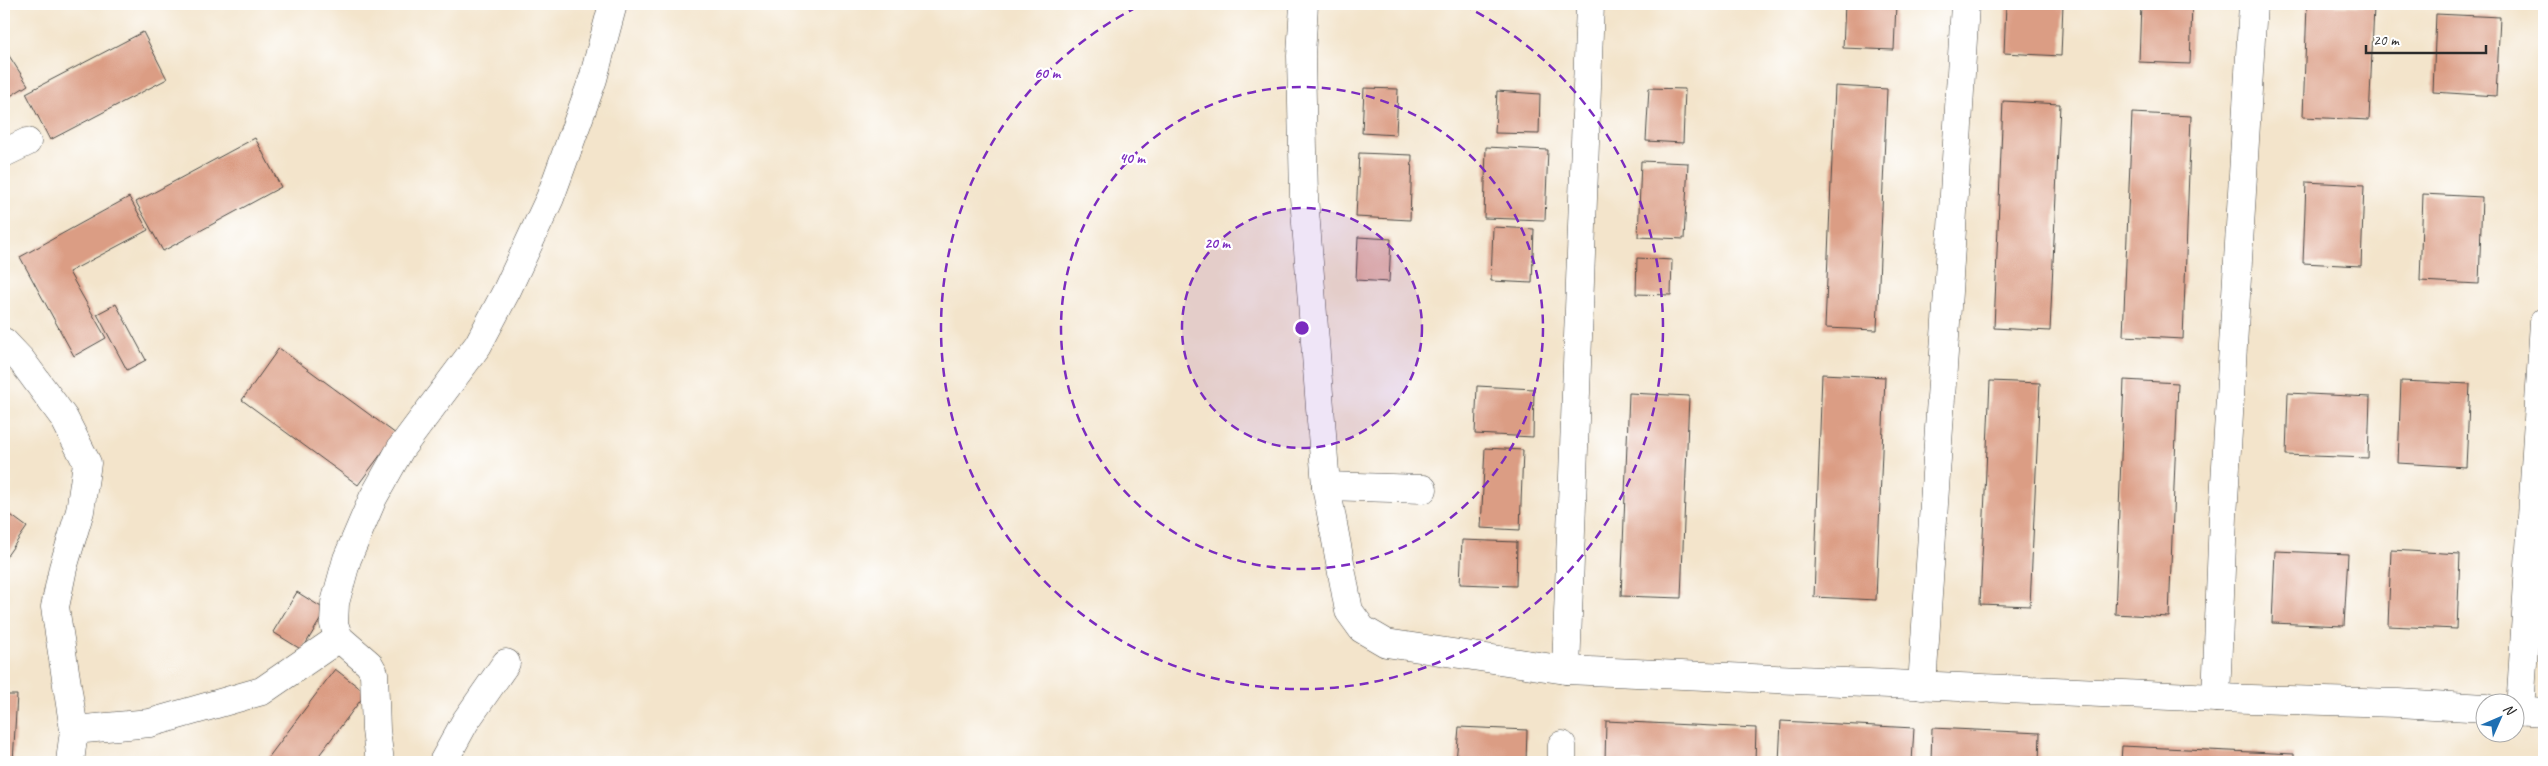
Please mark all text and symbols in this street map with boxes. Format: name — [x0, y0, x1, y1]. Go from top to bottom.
scale bar — [2366, 22, 2486, 54]
text: 20 m — [2373, 31, 2400, 50]
text: 60 m — [1034, 64, 1061, 83]
text: 40 m — [1119, 149, 1146, 168]
text: 20 m — [1204, 234, 1231, 253]
centre of rings — [1293, 319, 1311, 337]
north arrow — [2476, 694, 2526, 744]
text: N — [2500, 700, 2520, 720]

